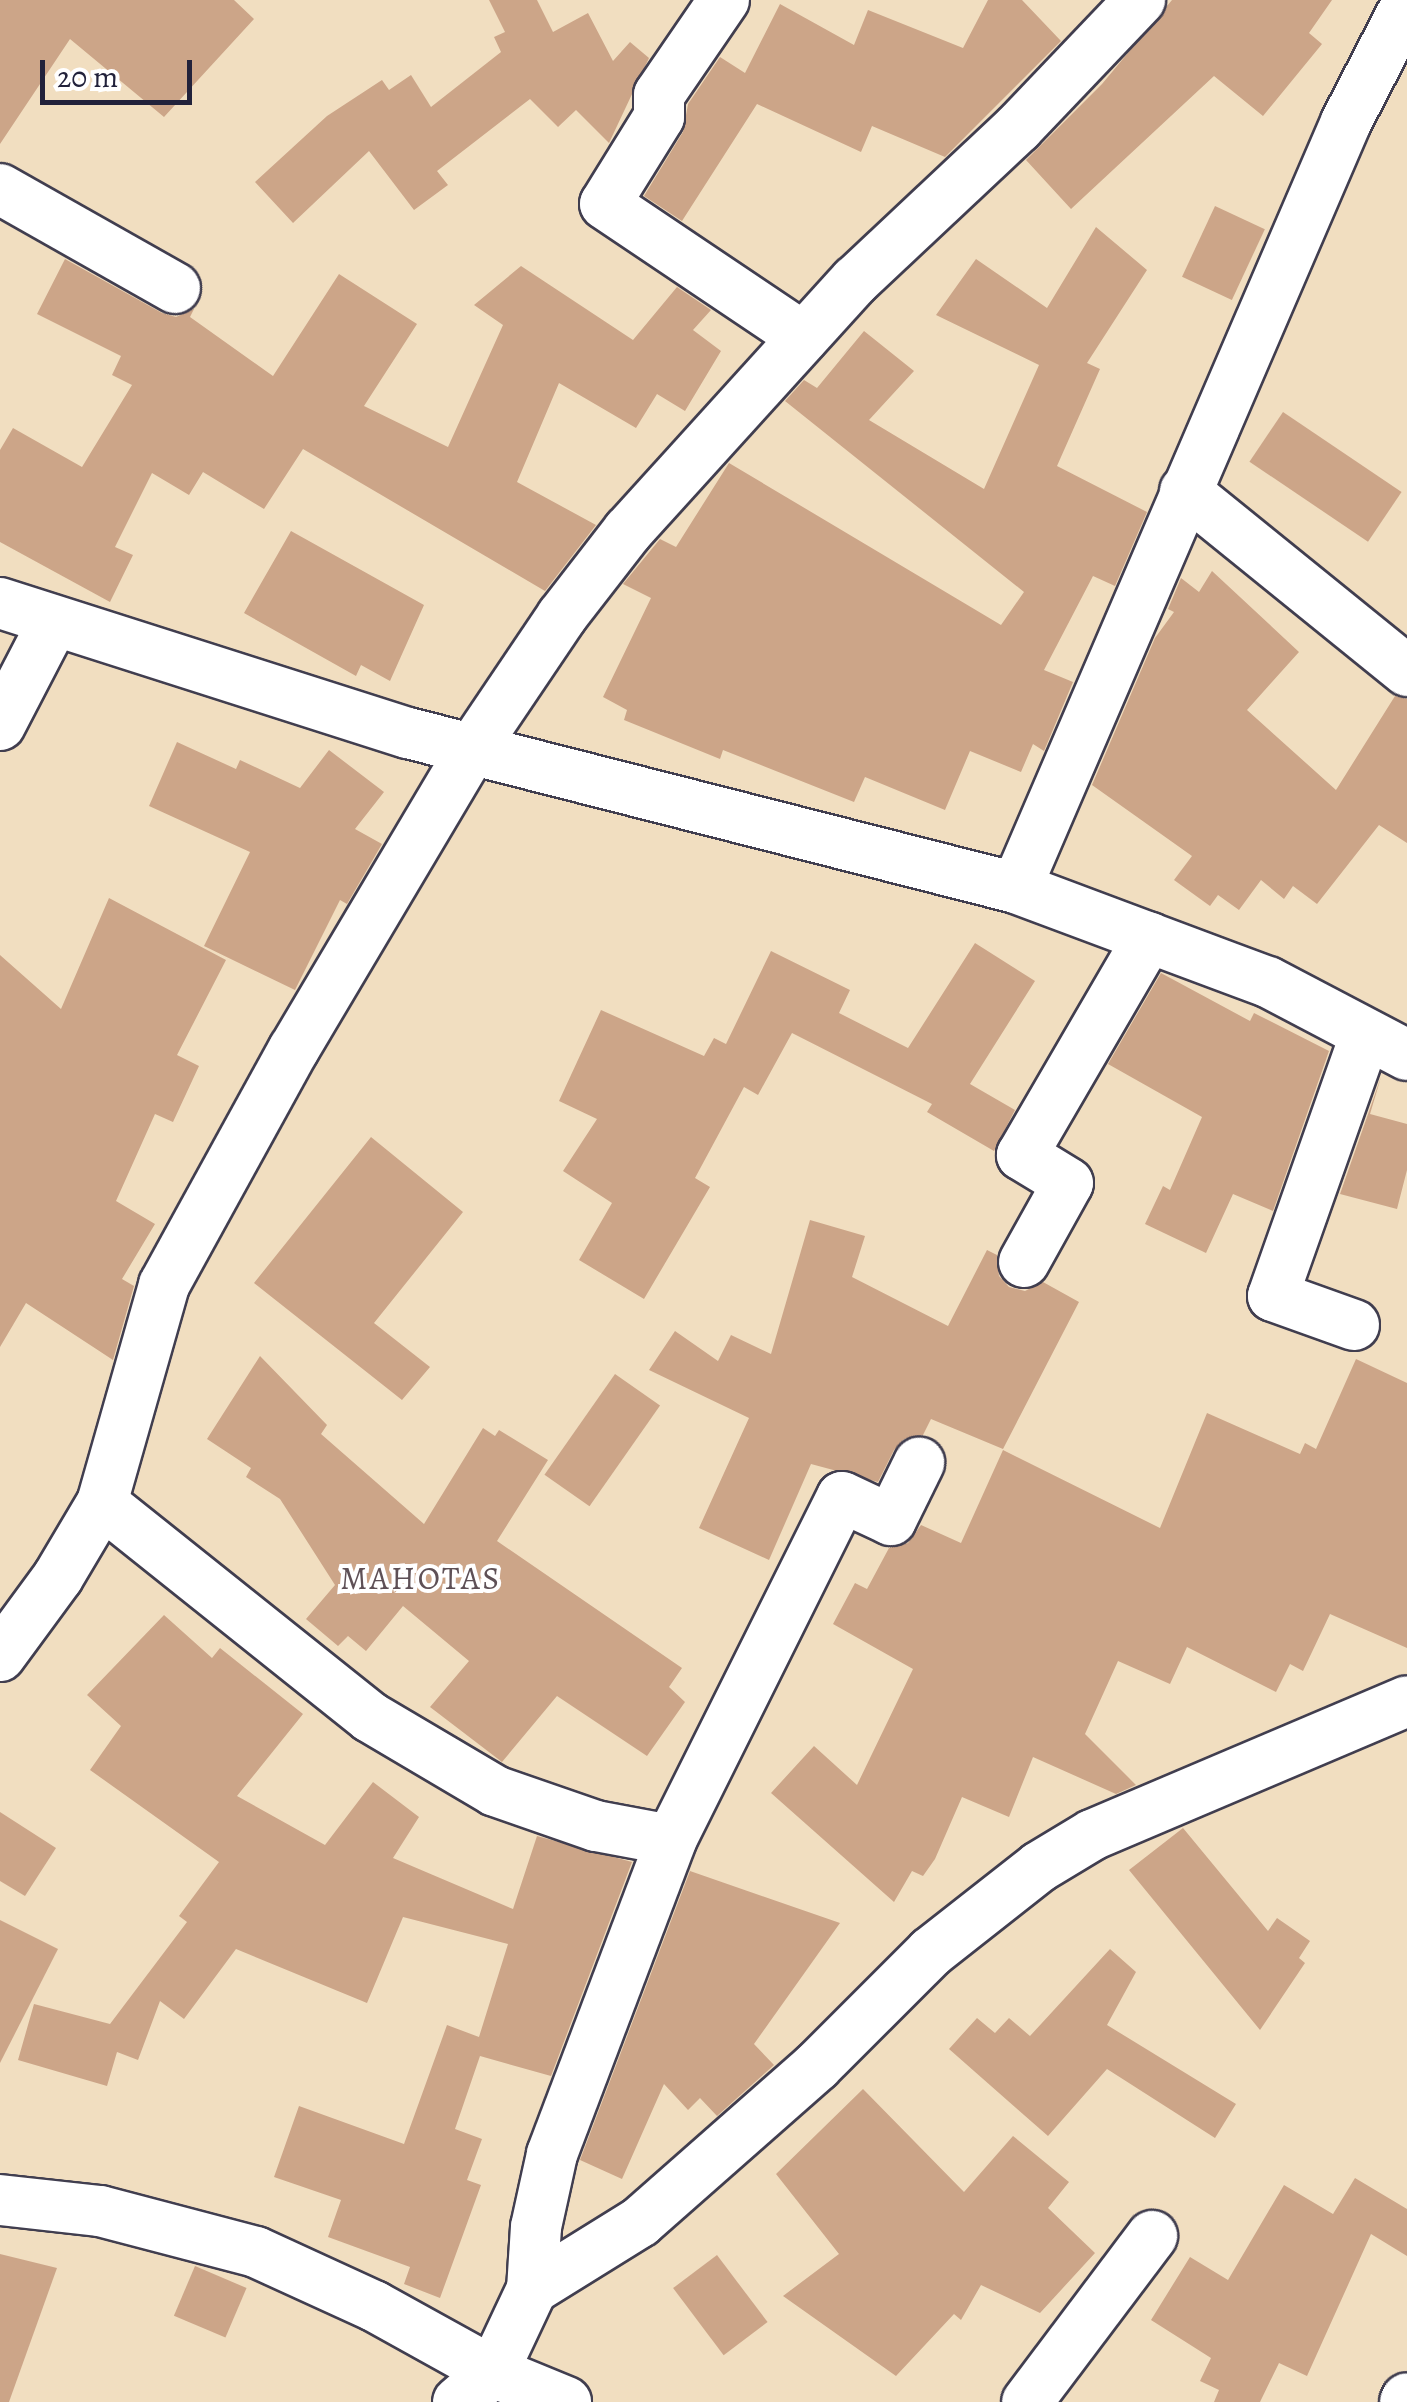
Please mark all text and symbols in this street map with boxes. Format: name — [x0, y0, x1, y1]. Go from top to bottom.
scale bar — [45, 40, 198, 102]
text: 20 m — [57, 57, 118, 97]
district label: MAHOTAS — [340, 1559, 502, 1597]

